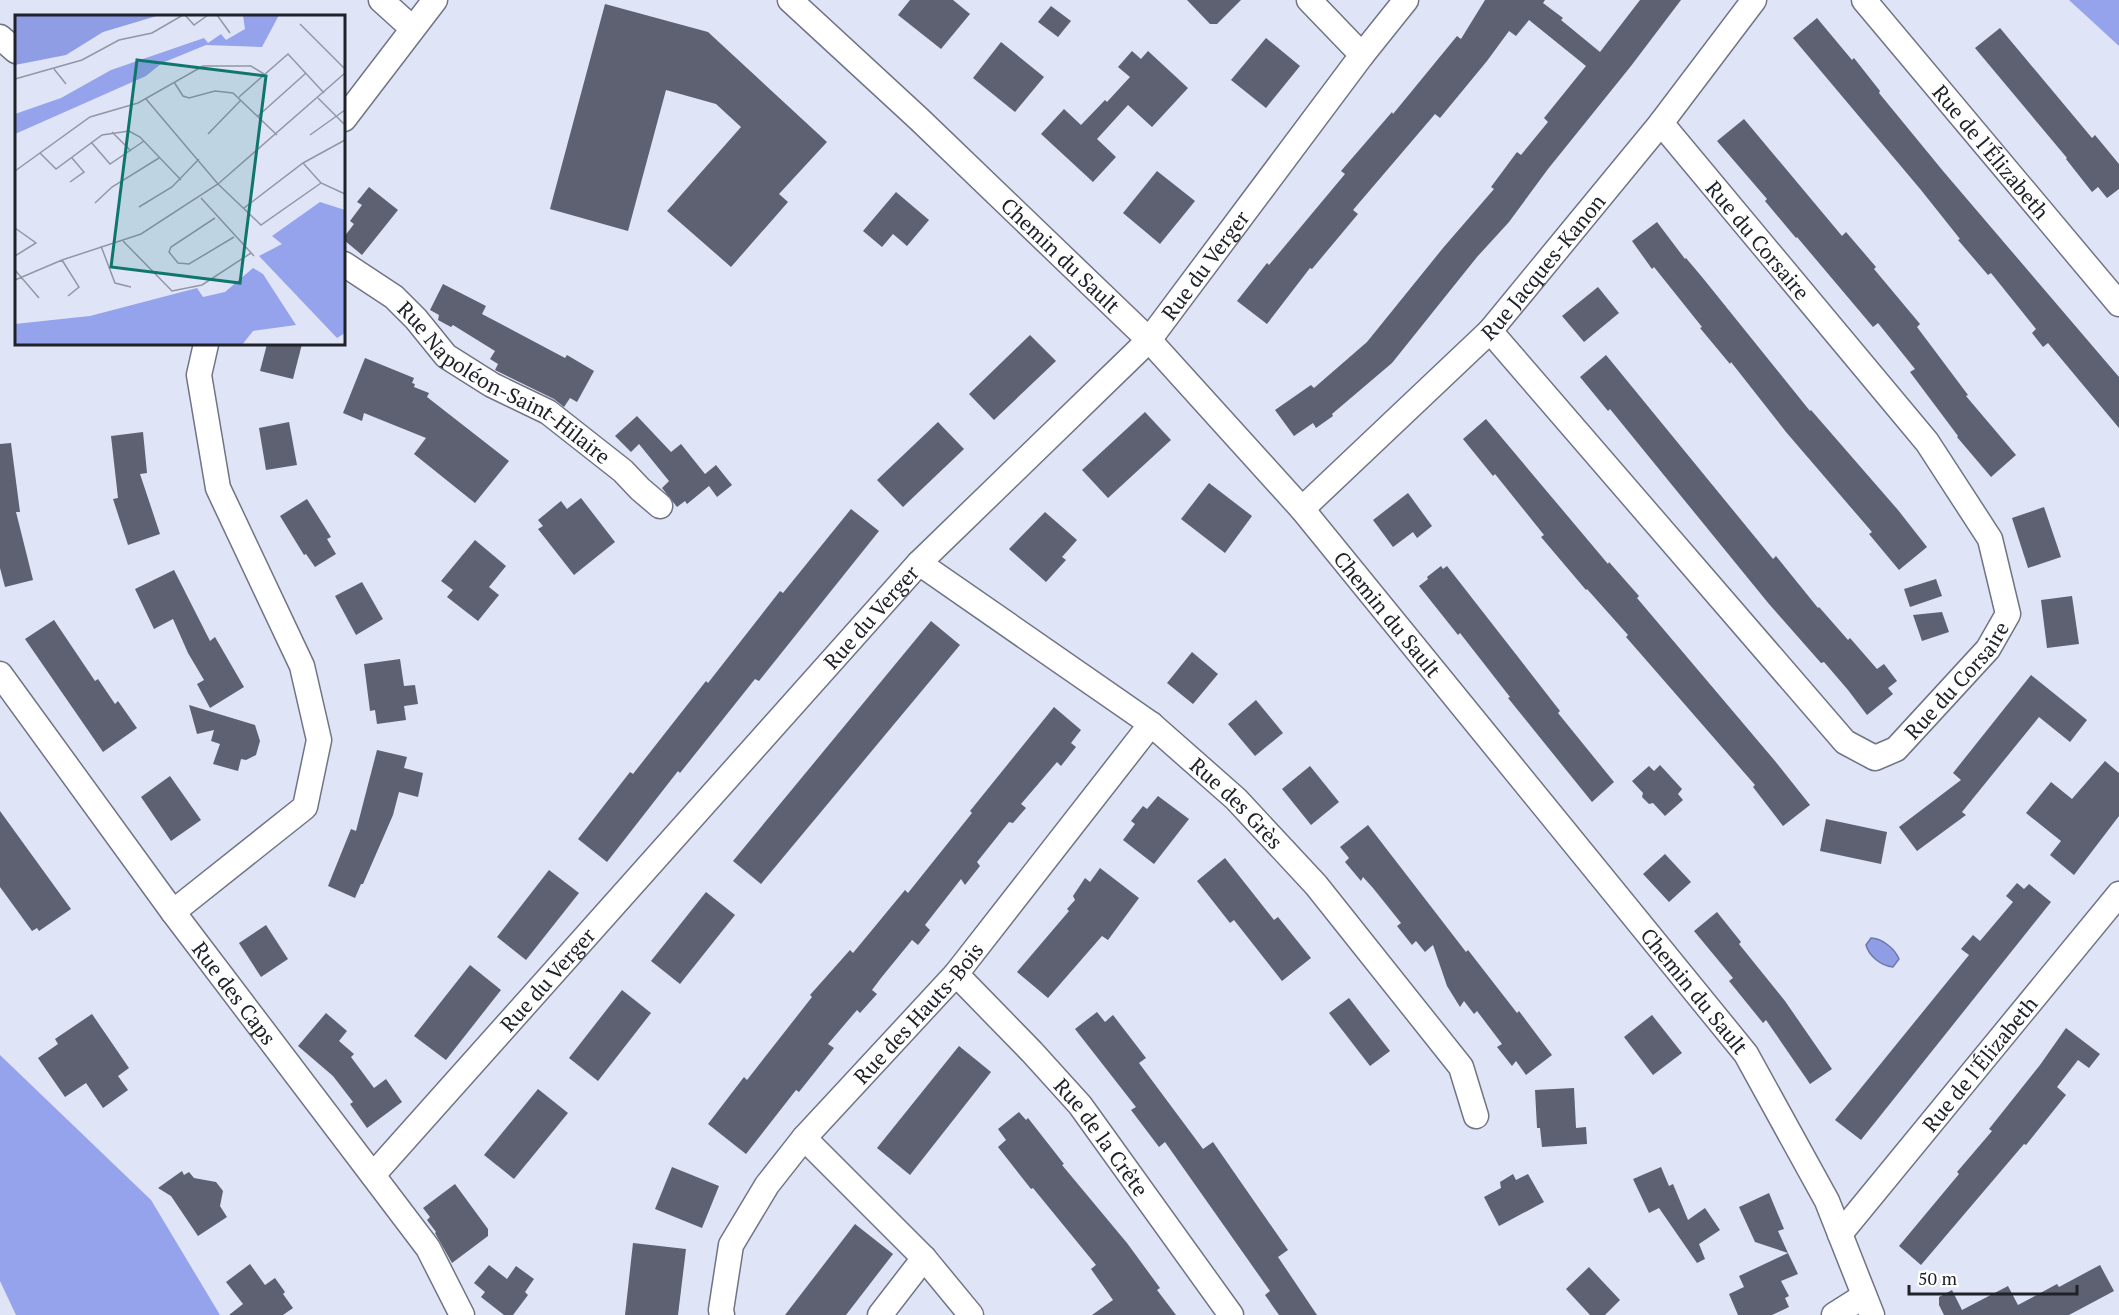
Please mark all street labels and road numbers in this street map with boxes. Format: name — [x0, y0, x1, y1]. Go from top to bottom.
street label: Rue de l'Élizabeth — [1927, 79, 2056, 225]
street label: Rue du Corsaire — [1700, 175, 1816, 305]
street label: Rue Jacques-Kanon — [1475, 187, 1611, 346]
street label: Chemin du Sault — [995, 191, 1127, 319]
street label: Rue du Verger — [1155, 205, 1255, 326]
street label: Rue Napoléon-Saint-Hilaire — [392, 295, 617, 470]
street label: Chemin du Sault — [1328, 545, 1448, 683]
street label: Rue du Verger — [817, 559, 925, 675]
street label: Rue du Corsaire — [1898, 616, 2015, 745]
street label: Rue des Grès — [1184, 751, 1289, 855]
street label: Rue du Verger — [494, 922, 601, 1037]
street label: Chemin du Sault — [1635, 922, 1755, 1060]
street label: Rue des Caps — [186, 936, 283, 1050]
street label: Rue des Hauts-Bois — [847, 937, 989, 1090]
street label: Rue de l'Élizabeth — [1916, 990, 2043, 1138]
street label: Rue de la Crête — [1048, 1072, 1155, 1202]

